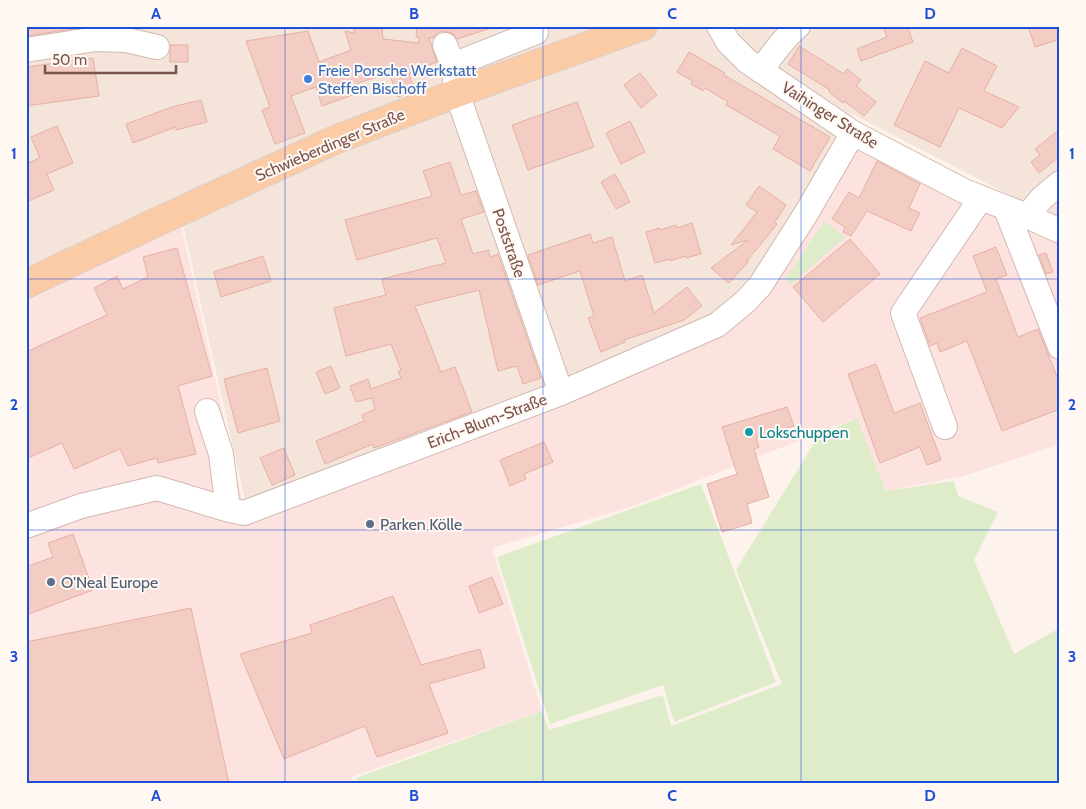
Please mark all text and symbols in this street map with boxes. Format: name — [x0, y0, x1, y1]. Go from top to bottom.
text: A — [151, 4, 161, 23]
text: B — [409, 4, 419, 23]
text: C — [667, 4, 677, 23]
text: D — [924, 4, 936, 23]
scale bar — [45, 42, 176, 74]
text: 50 m — [52, 51, 87, 69]
place label: Freie Porsche Werkstatt Steffen Bischoff — [318, 61, 477, 98]
marker: Freie Porsche Werkstatt Steffen Bischoff — [302, 73, 314, 85]
street label: Vaihinger Straße — [778, 78, 882, 152]
street label: Schwieberdinger Straße — [252, 105, 408, 185]
text: 1 — [11, 144, 17, 163]
text: 1 — [1069, 144, 1075, 163]
street label: Poststraße — [488, 206, 530, 280]
street label: Erich-Blum-Straße — [425, 389, 549, 453]
text: 2 — [10, 395, 18, 414]
text: 2 — [1068, 395, 1076, 414]
place label: Lokschuppen — [759, 423, 849, 442]
marker: Lokschuppen — [743, 426, 755, 438]
place label: Parken Kölle — [380, 515, 462, 534]
marker: Parken Kölle — [364, 518, 376, 530]
place label: O'Neal Europe — [61, 573, 158, 592]
marker: O'Neal Europe — [45, 576, 57, 588]
text: 3 — [10, 647, 18, 666]
text: 3 — [1068, 647, 1076, 666]
text: A — [151, 786, 161, 805]
text: B — [409, 786, 419, 805]
text: C — [667, 786, 677, 805]
text: D — [924, 786, 936, 805]

